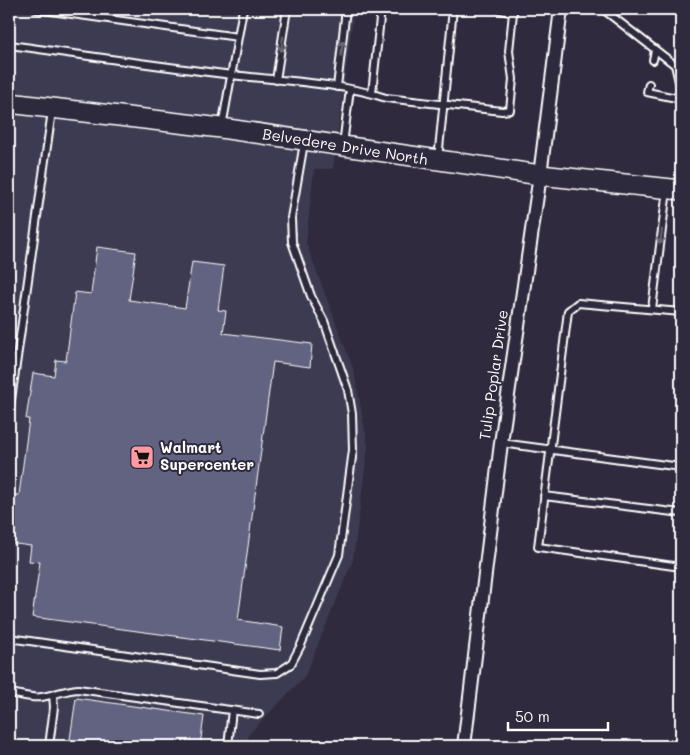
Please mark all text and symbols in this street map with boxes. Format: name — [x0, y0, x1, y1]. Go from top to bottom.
one-way arrow — [276, 36, 286, 52]
one-way arrow — [337, 40, 347, 56]
street label: Belvedere Drive North — [261, 123, 429, 169]
one-way arrow — [656, 229, 666, 245]
street label: Tulip Poplar Drive — [474, 308, 512, 441]
place label: Walmart Supercenter — [160, 437, 254, 474]
supermarket icon: Walmart Supercenter — [129, 444, 155, 470]
scale bar — [508, 700, 608, 732]
text: 50 m — [515, 706, 550, 726]

